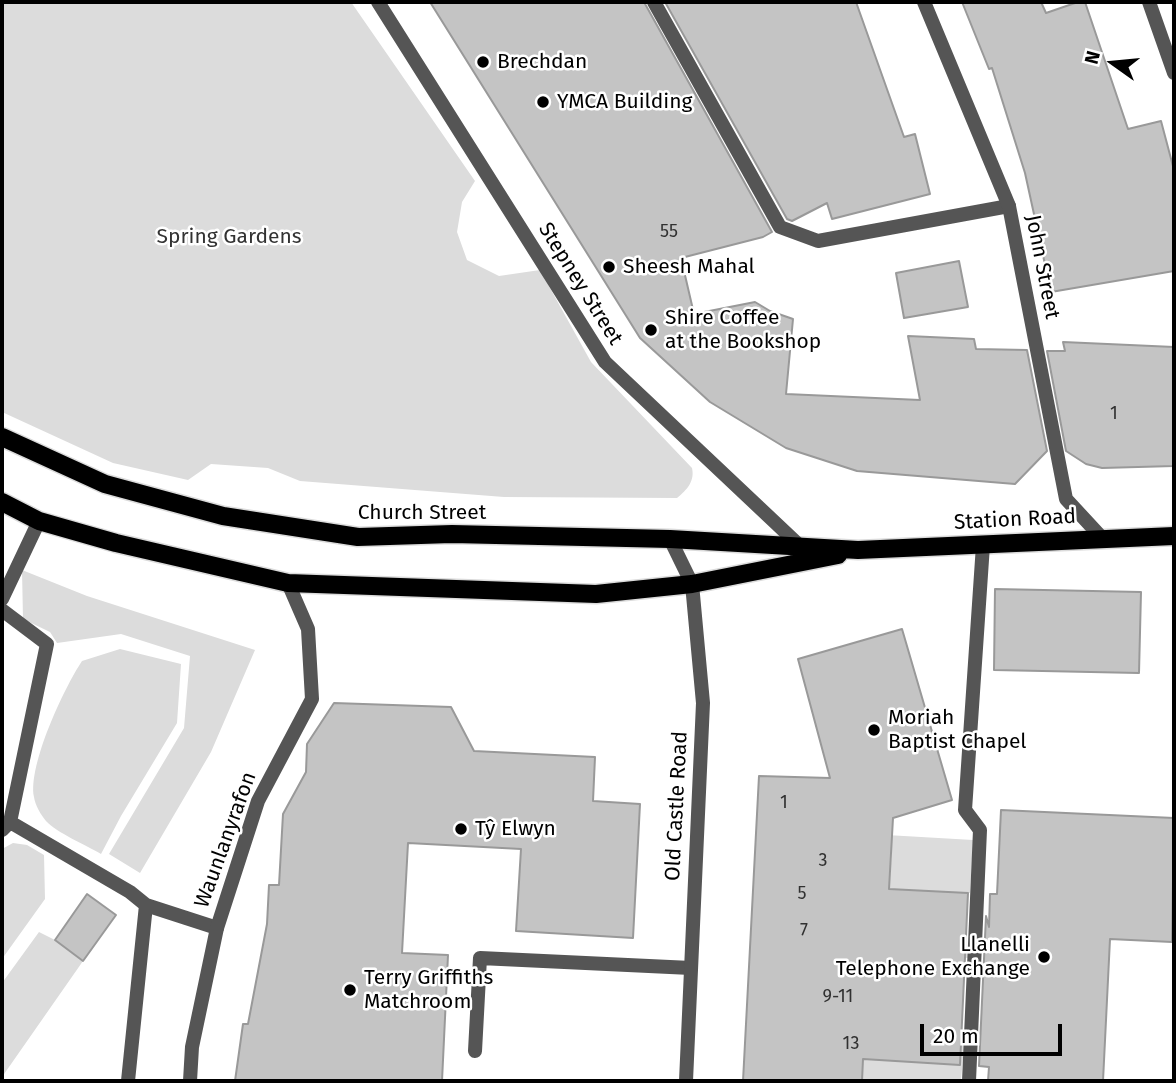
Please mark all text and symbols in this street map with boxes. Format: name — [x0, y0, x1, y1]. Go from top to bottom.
north arrow — [1078, 28, 1148, 98]
text: N — [1079, 48, 1105, 67]
place label: Brechdan — [497, 49, 587, 75]
marker: Brechdan — [475, 54, 491, 70]
place label: YMCA Building — [557, 89, 692, 115]
marker: YMCA Building — [535, 94, 551, 110]
street label: John Street — [1020, 213, 1064, 321]
street label: Stepney Street — [532, 218, 628, 350]
house number: 55 — [660, 221, 678, 243]
park label: Spring Gardens — [156, 224, 302, 250]
place label: Sheesh Mahal — [623, 254, 755, 280]
marker: Sheesh Mahal — [601, 259, 617, 275]
place label: Shire Coffee at the Bookshop — [665, 305, 821, 355]
marker: Shire Coffee at the Bookshop — [643, 322, 659, 338]
house number: 1 — [1110, 403, 1118, 425]
street label: Church Street — [358, 500, 486, 526]
street label: Station Road — [953, 504, 1077, 536]
place label: Moriah Baptist Chapel — [888, 705, 1026, 755]
marker: Moriah Baptist Chapel — [866, 722, 882, 738]
street label: Old Castle Road — [660, 730, 694, 882]
street label: Waunlanyrafon — [190, 769, 262, 911]
house number: 1 — [780, 792, 788, 814]
place label: Tŷ Elwyn — [475, 816, 556, 842]
marker: Tŷ Elwyn — [453, 821, 469, 837]
house number: 3 — [819, 850, 827, 872]
house number: 5 — [797, 883, 807, 905]
house number: 7 — [800, 920, 808, 942]
place label: Llanelli Telephone Exchange — [836, 932, 1030, 982]
marker: Llanelli Telephone Exchange — [1036, 949, 1052, 965]
place label: Terry Griffiths Matchroom — [364, 965, 493, 1015]
marker: Terry Griffiths Matchroom — [342, 982, 358, 998]
house number: 9-11 — [823, 986, 853, 1008]
scale bar — [924, 1010, 1066, 1054]
text: 20 m — [933, 1023, 979, 1049]
house number: 13 — [843, 1033, 859, 1055]

